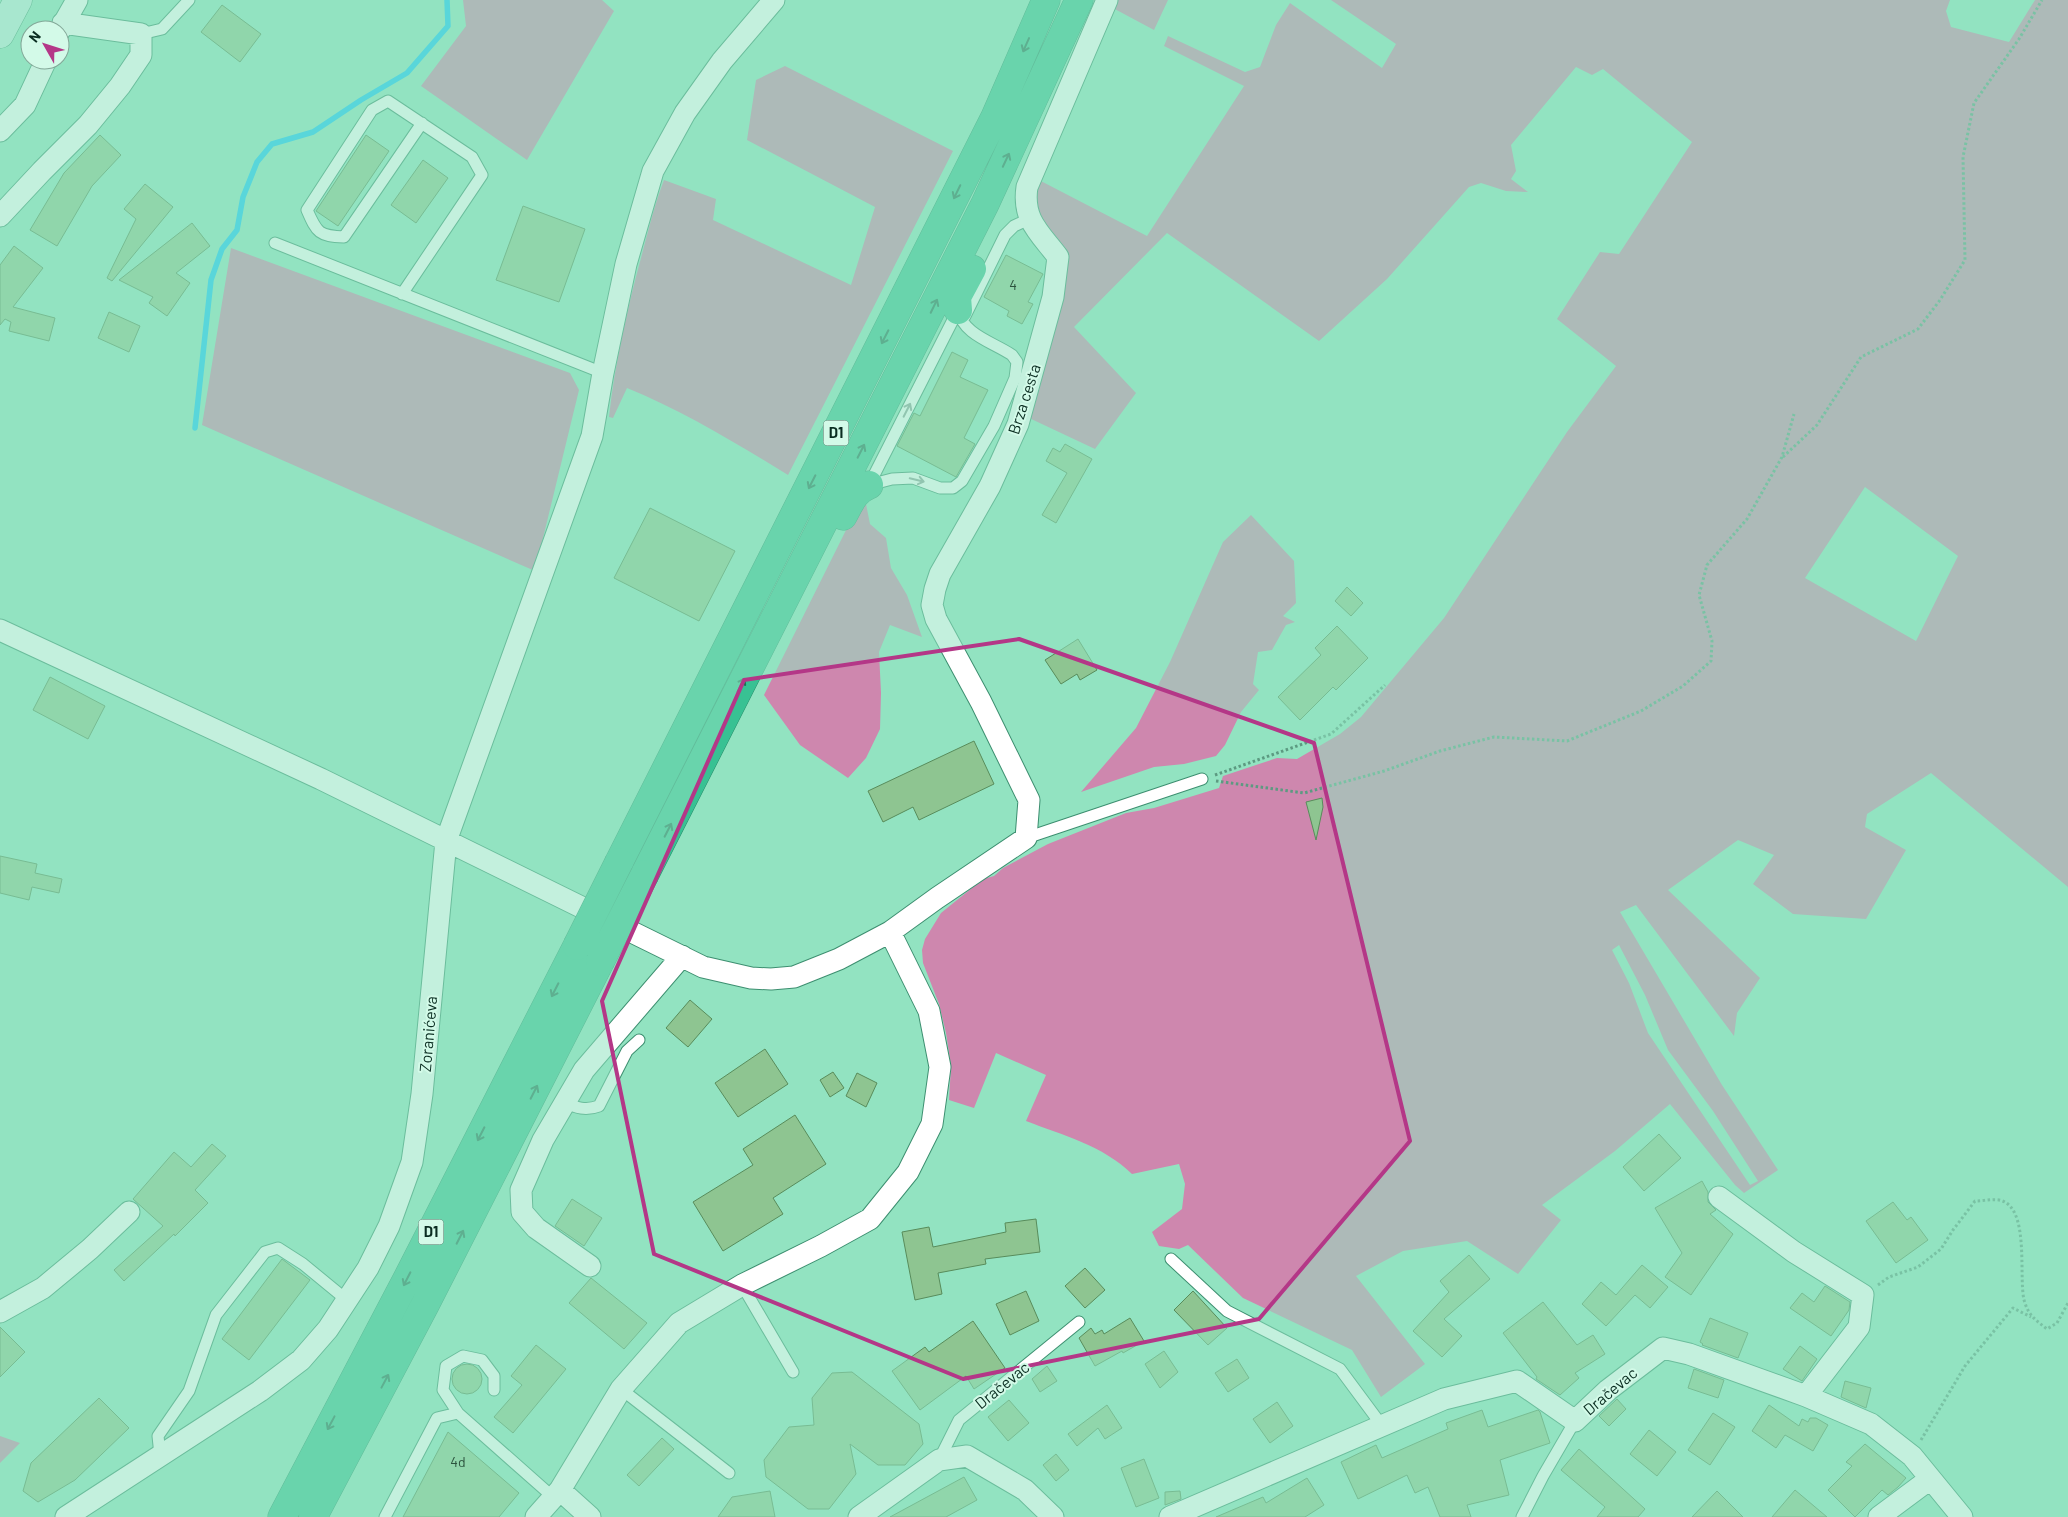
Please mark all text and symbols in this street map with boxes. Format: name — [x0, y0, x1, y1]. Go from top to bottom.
north arrow — [20, 20, 70, 70]
text: N — [25, 28, 44, 45]
one-way arrow — [1021, 37, 1031, 52]
one-way arrow — [1001, 152, 1011, 167]
one-way arrow — [952, 184, 961, 199]
house number: 4 — [1009, 276, 1017, 293]
one-way arrow — [930, 299, 939, 314]
one-way arrow — [880, 329, 889, 344]
street label: Brza cesta — [1003, 361, 1044, 436]
one-way arrow — [903, 403, 912, 418]
road number: D1 — [824, 420, 848, 446]
one-way arrow — [857, 444, 866, 459]
one-way arrow — [807, 475, 817, 490]
one-way arrow — [909, 476, 925, 486]
one-way arrow — [736, 678, 746, 693]
one-way arrow — [664, 823, 673, 838]
one-way arrow — [550, 982, 559, 997]
street label: Zoranićeva — [415, 995, 440, 1073]
one-way arrow — [530, 1085, 539, 1100]
one-way arrow — [476, 1127, 486, 1142]
road number: D1 — [418, 1220, 444, 1244]
one-way arrow — [455, 1229, 465, 1244]
one-way arrow — [402, 1271, 411, 1286]
street label: Dračevac — [971, 1357, 1033, 1412]
street label: Dračevac — [1579, 1363, 1640, 1419]
one-way arrow — [381, 1374, 390, 1389]
one-way arrow — [326, 1415, 335, 1430]
house number: 4d — [450, 1453, 466, 1470]

